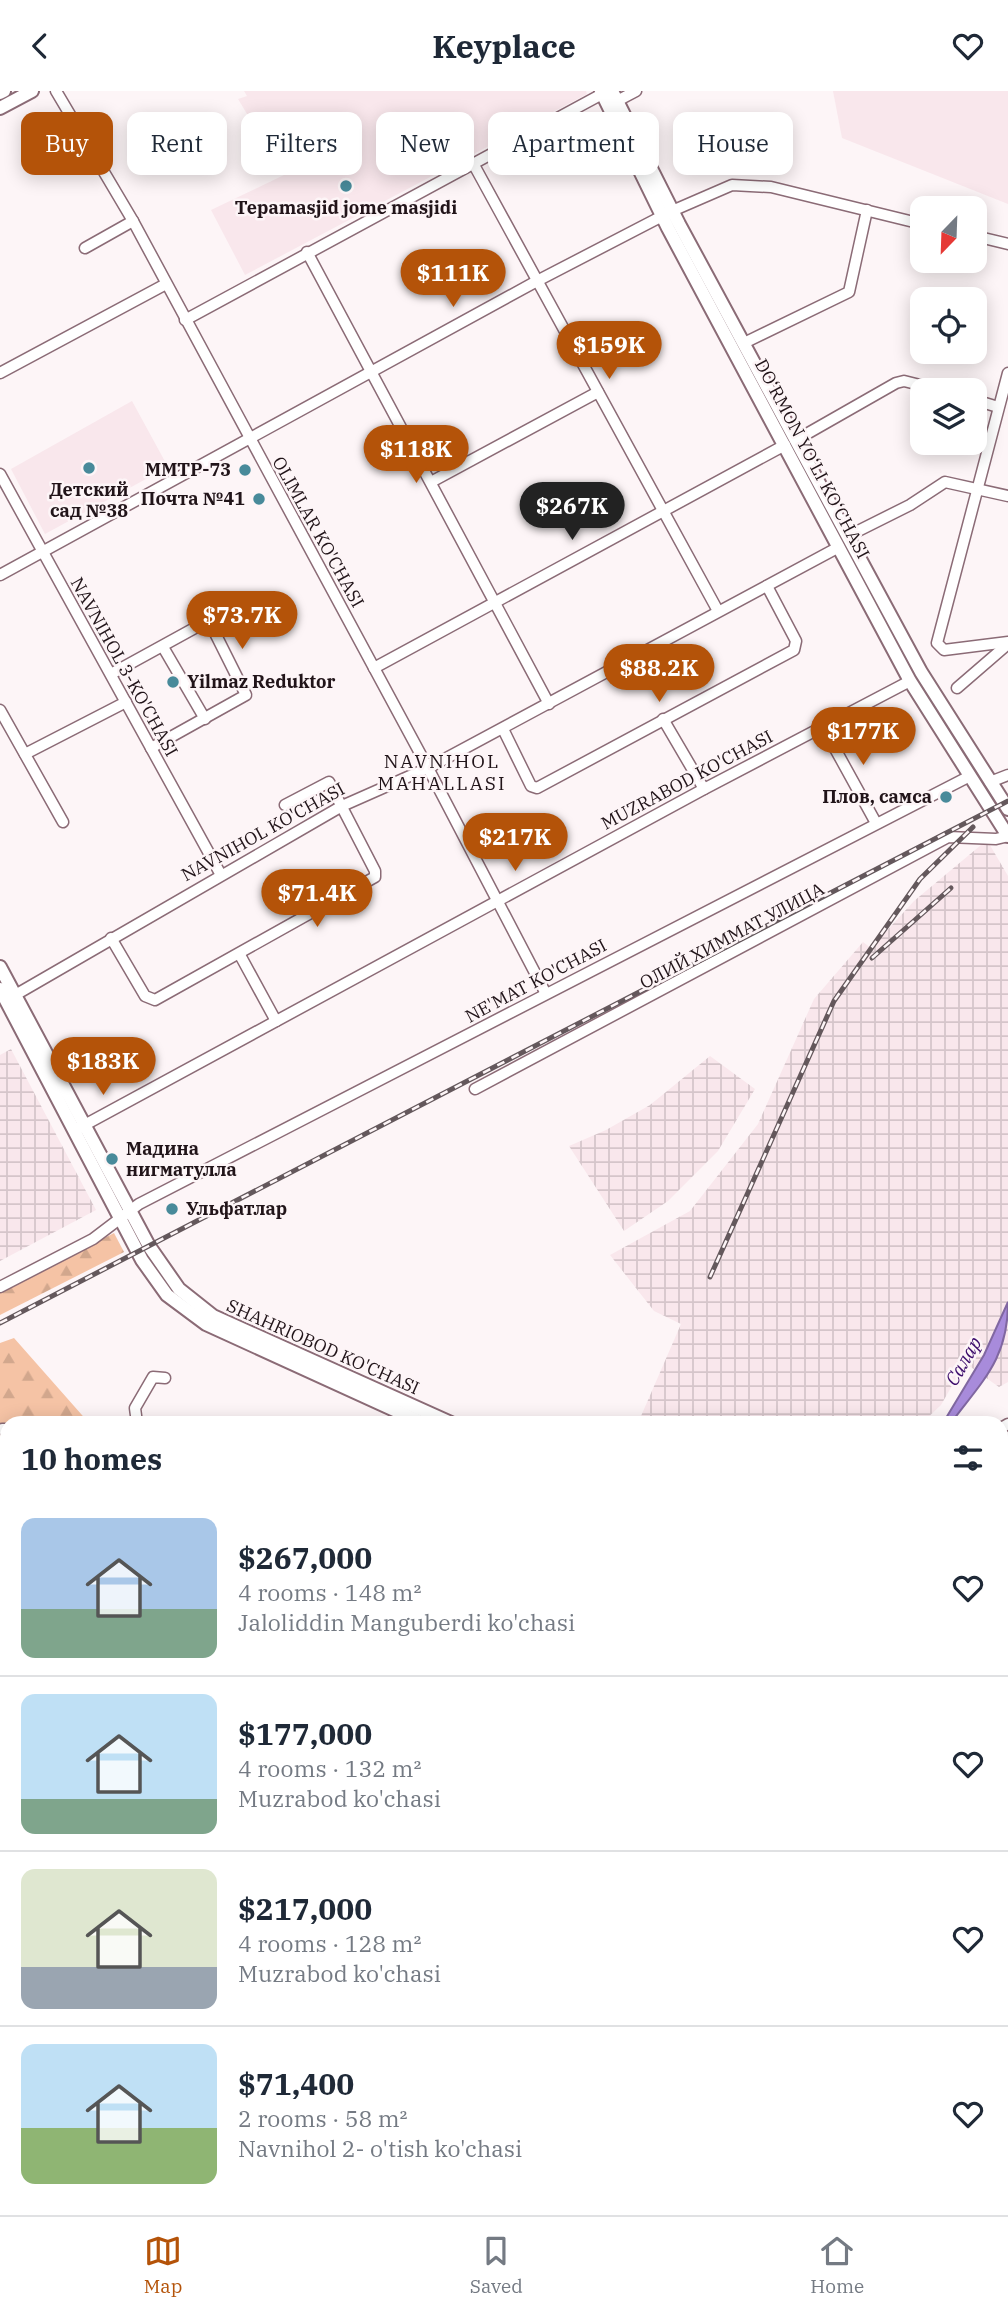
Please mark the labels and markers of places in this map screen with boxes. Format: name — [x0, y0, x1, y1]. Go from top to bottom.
marker: Tepamasjid jome masjidi — [338, 178, 354, 194]
place label: Tepamasjid jome masjidi — [235, 196, 457, 219]
pin: $111K — [404, 249, 502, 309]
pin: $159K — [560, 321, 658, 381]
pin: $118K — [367, 425, 465, 485]
place label: MMTP-73 — [145, 458, 231, 481]
marker: Детский сад №38 — [81, 460, 97, 476]
marker: MMTP-73 — [237, 462, 253, 478]
place label: Детский сад №38 — [49, 478, 129, 522]
pin: $267K — [523, 483, 621, 542]
place label: Почта №41 — [141, 487, 245, 510]
marker: Почта №41 — [251, 491, 267, 507]
pin: $73.7K — [185, 591, 299, 651]
pin: $88.2K — [602, 645, 716, 704]
place label: Yilmaz Reduktor — [187, 670, 335, 693]
marker: Yilmaz Reduktor — [165, 674, 181, 690]
pin: $177K — [814, 707, 912, 767]
place label: Плов, самса — [822, 785, 932, 808]
marker: Плов, самса — [938, 789, 954, 805]
pin: $217K — [466, 813, 564, 873]
pin: $71.4K — [260, 869, 374, 929]
pin: $183K — [54, 1037, 152, 1097]
place label: Мадина нигматулла — [126, 1137, 237, 1181]
marker: Мадина нигматулла — [104, 1151, 120, 1167]
place label: Ульфатлар — [186, 1197, 287, 1220]
marker: Ульфатлар — [164, 1201, 180, 1217]

